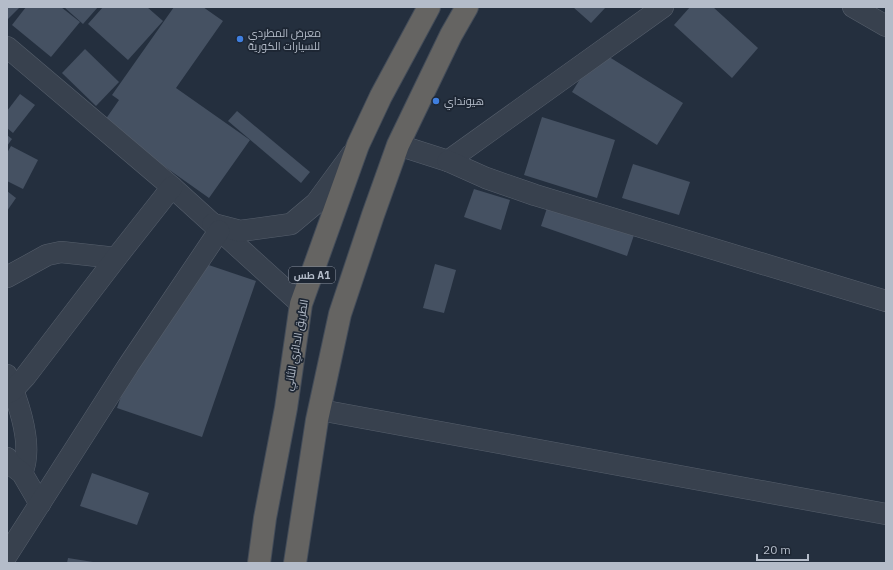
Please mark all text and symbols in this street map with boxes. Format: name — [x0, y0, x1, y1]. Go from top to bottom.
place label: معرض المطردي للسيارات الكورية — [248, 26, 321, 53]
marker: معرض المطردي للسيارات الكورية — [235, 34, 245, 44]
place label: هيونداي — [444, 94, 484, 110]
marker: هيونداي — [431, 96, 441, 106]
road number: طس A1 — [289, 267, 335, 283]
street label: الطريق الدائري الثاني — [281, 298, 313, 392]
scale bar — [757, 536, 808, 562]
text: 20 m — [763, 542, 791, 557]

